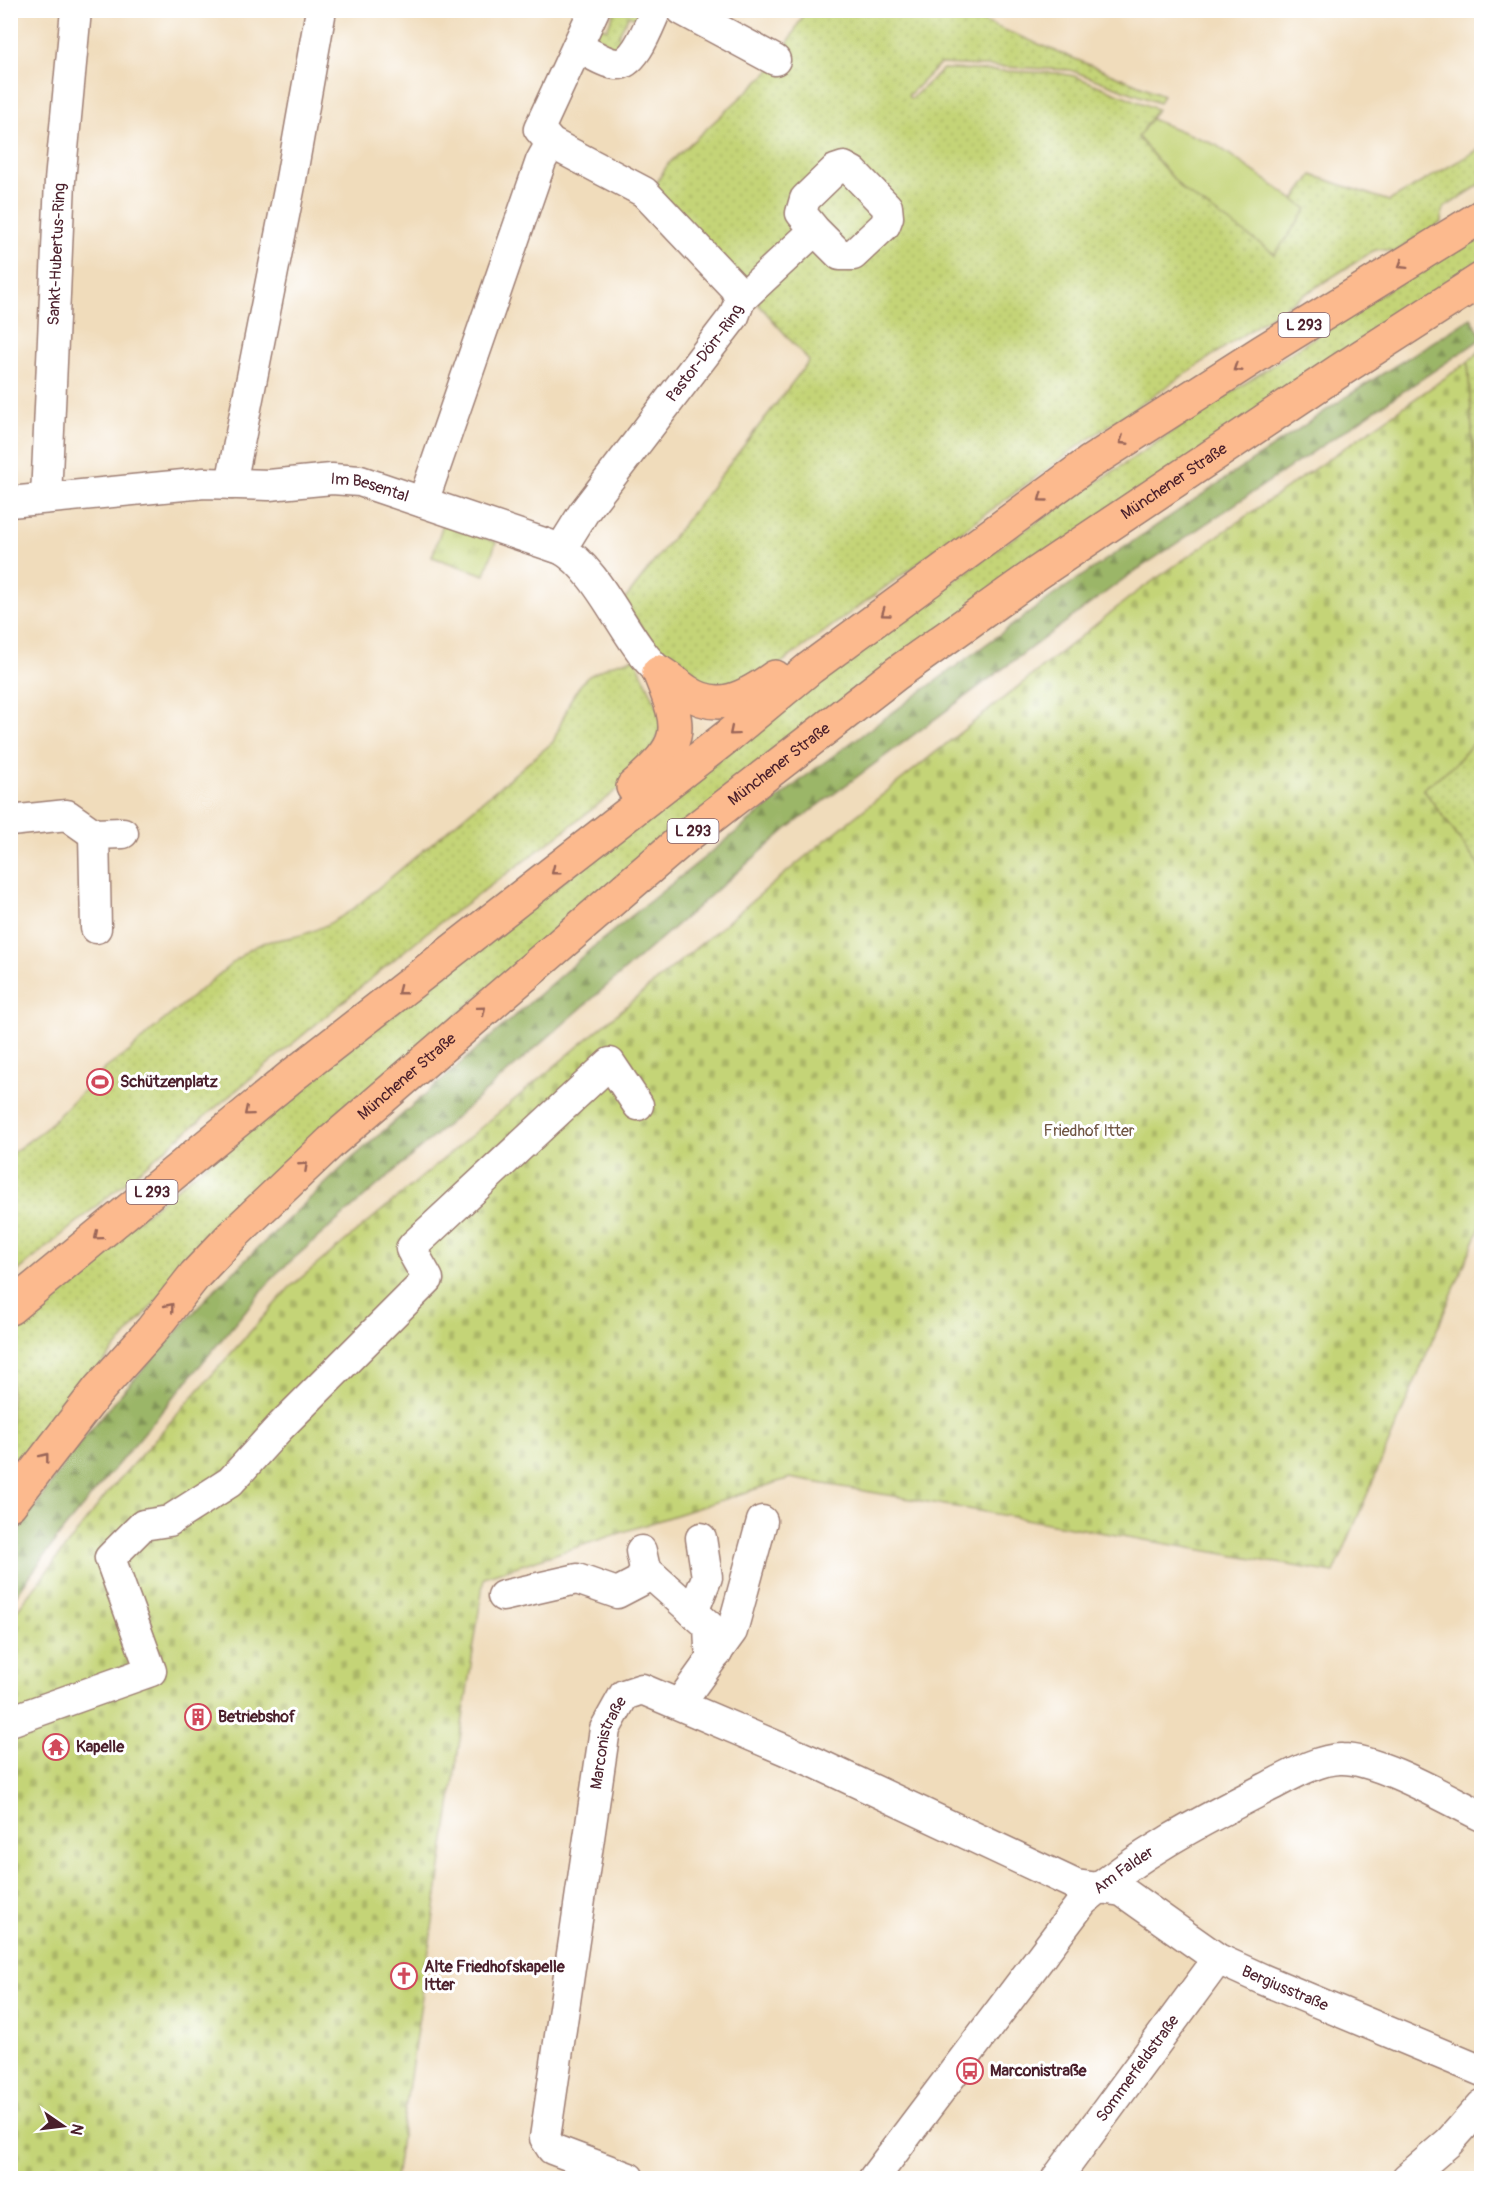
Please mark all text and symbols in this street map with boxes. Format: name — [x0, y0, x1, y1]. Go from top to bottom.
street label: Sankt-Hubertus-Ring — [44, 183, 70, 326]
one-way arrow — [1398, 257, 1408, 269]
street label: Pastor-Dörr-Ring — [662, 302, 747, 406]
road number: L 293 — [1278, 313, 1330, 337]
one-way arrow — [1233, 360, 1243, 372]
one-way arrow — [1119, 434, 1130, 445]
street label: Münchener Straße — [1117, 439, 1231, 524]
street label: Im Besental — [330, 469, 411, 507]
one-way arrow — [1038, 491, 1049, 502]
one-way arrow — [880, 606, 891, 617]
street label: Münchener Straße — [724, 718, 834, 810]
one-way arrow — [729, 725, 740, 736]
road number: L 293 — [668, 819, 718, 843]
one-way arrow — [551, 863, 562, 874]
one-way arrow — [397, 983, 408, 994]
one-way arrow — [475, 1006, 486, 1017]
street label: Münchener Straße — [353, 1029, 460, 1125]
sports icon: Schützenplatz — [85, 1067, 115, 1097]
place label: Schützenplatz — [120, 1072, 218, 1092]
one-way arrow — [244, 1105, 255, 1116]
park label: Friedhof Itter — [1044, 1121, 1135, 1141]
one-way arrow — [297, 1163, 308, 1174]
road number: L 293 — [126, 1180, 178, 1204]
one-way arrow — [93, 1229, 104, 1240]
one-way arrow — [162, 1303, 173, 1314]
one-way arrow — [38, 1453, 49, 1464]
street label: Marconistraße — [586, 1693, 631, 1791]
building icon: Betriebshof — [183, 1702, 213, 1732]
place label: Betriebshof — [218, 1707, 296, 1727]
temple icon: Kapelle — [41, 1732, 71, 1762]
place label: Kapelle — [76, 1737, 125, 1757]
street label: Am Falder — [1089, 1842, 1158, 1898]
place label: Alte Friedhofskapelle Itter — [424, 1957, 566, 1995]
church icon: Alte Friedhofskapelle Itter — [389, 1961, 419, 1991]
street label: Bergiusstraße — [1238, 1961, 1331, 2016]
street label: Sommerfeldstraße — [1092, 2011, 1184, 2126]
bus stop icon: Marconistraße — [955, 2056, 985, 2086]
place label: Marconistraße — [990, 2061, 1088, 2081]
north arrow — [33, 2096, 93, 2156]
text: N — [66, 2122, 88, 2137]

